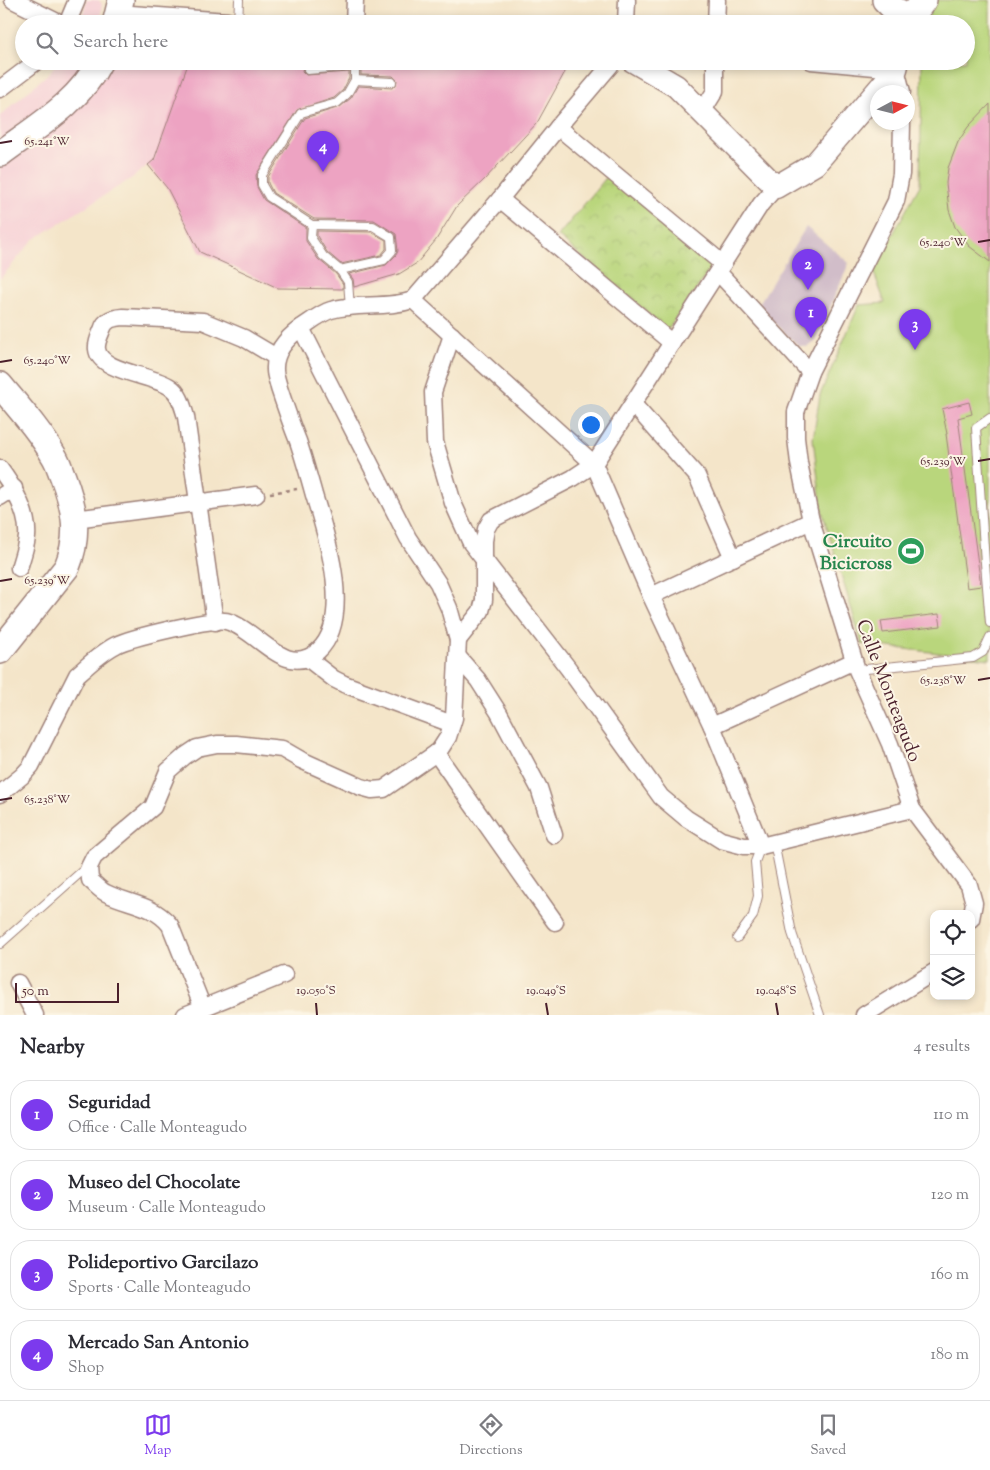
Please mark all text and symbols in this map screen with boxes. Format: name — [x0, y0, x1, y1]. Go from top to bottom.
search box — [15, 15, 975, 70]
icon: search — [33, 29, 61, 57]
text: Search here — [73, 29, 168, 56]
north arrow — [870, 85, 915, 130]
pin: 4 — [307, 131, 339, 172]
text: 65.241°W — [24, 133, 70, 151]
text: 65.240°W — [919, 234, 967, 252]
pin: 2 — [792, 249, 824, 290]
pin: 1 — [795, 297, 827, 338]
pin: 3 — [899, 309, 931, 350]
text: 65.240°W — [23, 352, 71, 370]
your location — [578, 412, 604, 438]
text: 65.239°W — [920, 453, 966, 471]
place label: Circuito Bicicross — [820, 529, 893, 578]
sports icon: Circuito Bicicross — [896, 536, 926, 566]
text: 65.239°W — [24, 572, 70, 590]
street label: Calle Monteagudo — [848, 616, 927, 766]
text: 65.238°W — [920, 672, 967, 690]
text: 65.238°W — [24, 791, 71, 809]
map controls — [930, 910, 975, 1000]
button: locate — [930, 910, 975, 955]
button: layers — [930, 955, 975, 1000]
scale bar — [15, 980, 119, 1003]
text: 50 m — [22, 982, 49, 1002]
text: 19.050°S — [296, 982, 336, 1000]
text: 19.049°S — [526, 982, 566, 1000]
text: 19.048°S — [756, 982, 796, 1000]
text: Nearby — [20, 1033, 85, 1063]
text: 4 results — [914, 1036, 970, 1059]
text: Seguridad — [68, 1090, 151, 1117]
text: 1 — [34, 1104, 40, 1127]
text: 110 m — [933, 1104, 969, 1127]
text: Office · Calle Monteagudo — [68, 1117, 247, 1140]
text: Museo del Chocolate — [68, 1170, 240, 1197]
text: 2 — [33, 1184, 41, 1207]
text: 120 m — [931, 1184, 969, 1207]
text: Museum · Calle Monteagudo — [68, 1197, 266, 1220]
text: Polideportivo Garcilazo — [68, 1250, 258, 1277]
text: 3 — [34, 1264, 40, 1287]
text: 160 m — [931, 1264, 969, 1287]
text: Sports · Calle Monteagudo — [68, 1277, 251, 1300]
text: Mercado San Antonio — [68, 1330, 249, 1357]
text: 4 — [33, 1344, 41, 1367]
text: 180 m — [930, 1344, 969, 1367]
text: Shop — [68, 1357, 104, 1380]
tab: Map — [144, 1411, 172, 1461]
tab: Directions — [459, 1411, 523, 1461]
tab: Saved — [810, 1411, 846, 1461]

